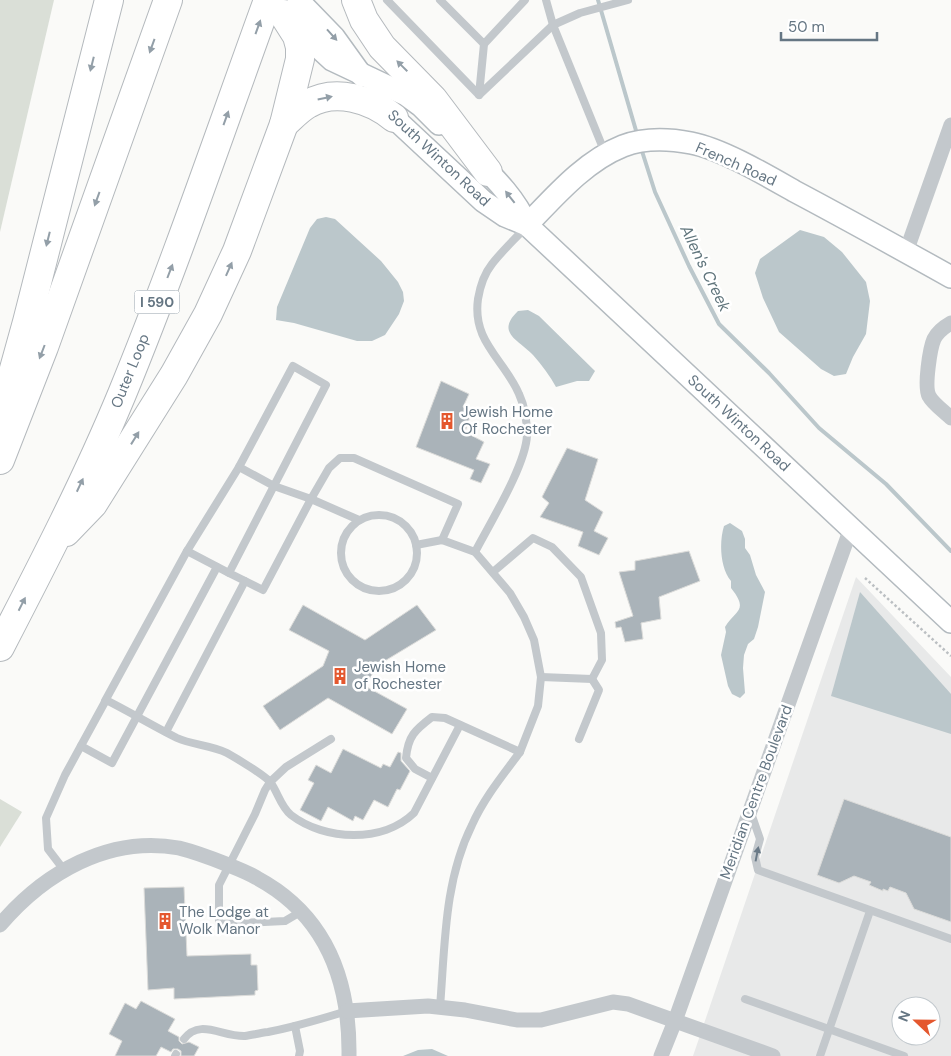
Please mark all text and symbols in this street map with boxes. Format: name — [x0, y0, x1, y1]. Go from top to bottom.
scale bar — [781, 10, 877, 42]
text: 50 m — [788, 17, 825, 37]
one-way arrow — [254, 19, 262, 34]
one-way arrow — [326, 29, 338, 41]
one-way arrow — [147, 39, 155, 54]
one-way arrow — [88, 57, 96, 72]
one-way arrow — [396, 61, 408, 73]
one-way arrow — [317, 94, 333, 102]
street label: South Winton Road — [383, 105, 495, 211]
one-way arrow — [222, 110, 230, 125]
street label: French Road — [692, 137, 780, 191]
one-way arrow — [504, 191, 515, 204]
one-way arrow — [93, 192, 101, 207]
water label: Allen's Creek — [675, 220, 736, 316]
one-way arrow — [44, 231, 52, 246]
one-way arrow — [226, 262, 234, 276]
one-way arrow — [167, 263, 174, 278]
road number: I 590 — [134, 290, 180, 314]
street label: Outer Loop — [106, 331, 154, 411]
one-way arrow — [38, 345, 46, 360]
street label: South Winton Road — [683, 370, 795, 476]
place label: Jewish Home Of Rochester — [461, 402, 553, 439]
building icon: Jewish Home Of Rochester — [437, 411, 457, 431]
one-way arrow — [130, 431, 139, 444]
one-way arrow — [76, 478, 84, 492]
one-way arrow — [18, 597, 26, 611]
place label: Jewish Home of Rochester — [354, 657, 446, 694]
building icon: Jewish Home of Rochester — [330, 666, 350, 686]
street label: Meridian Centre Boulevard — [715, 702, 797, 882]
one-way arrow — [753, 846, 761, 862]
place label: The Lodge at Wolk Manor — [179, 902, 269, 939]
building icon: The Lodge at Wolk Manor — [155, 911, 175, 931]
north arrow — [891, 996, 941, 1046]
text: N — [894, 1008, 914, 1024]

